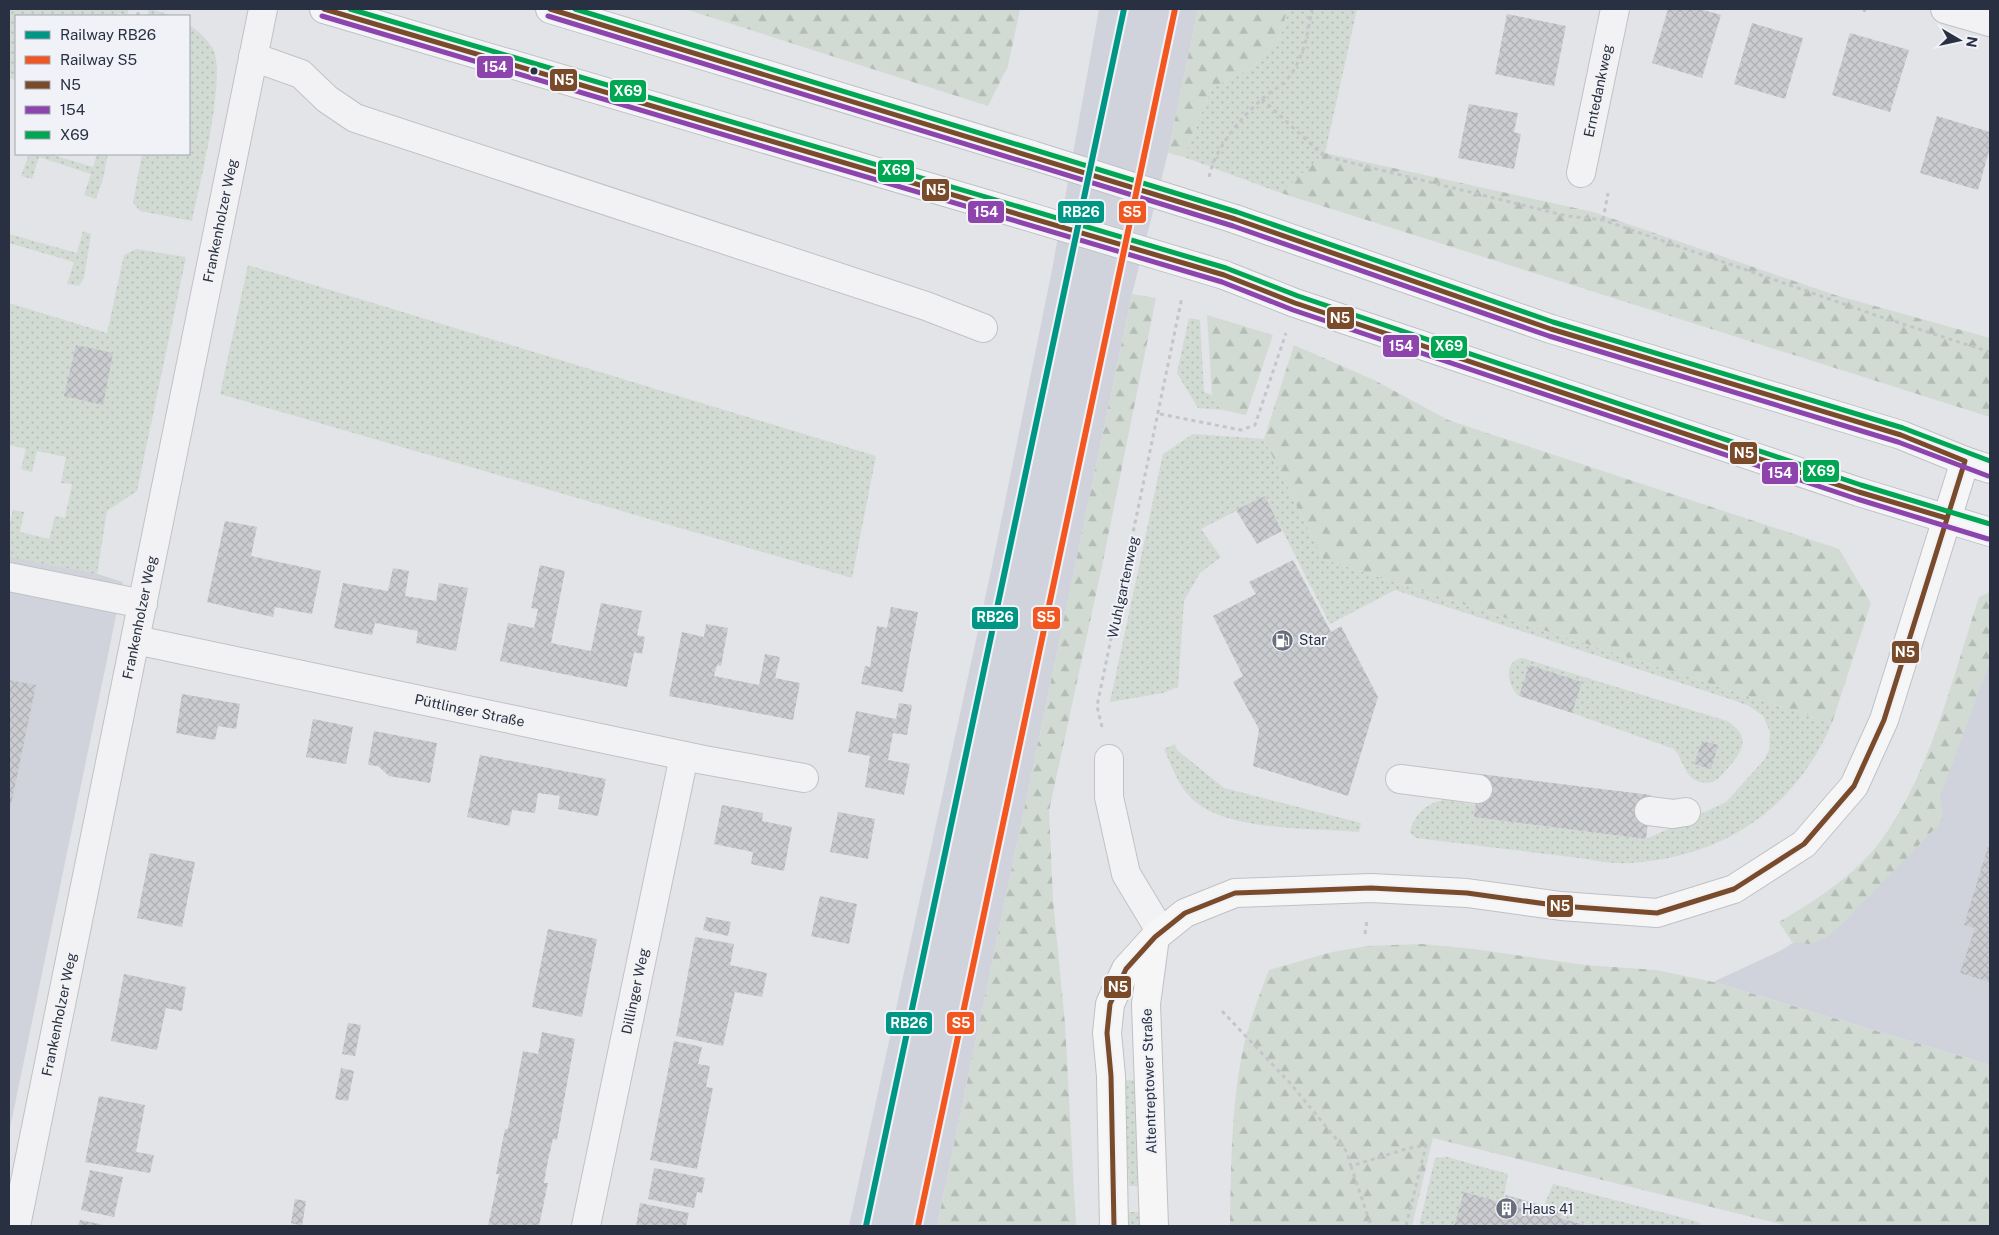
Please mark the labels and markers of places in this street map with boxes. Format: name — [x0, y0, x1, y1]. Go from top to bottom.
unlabelled marker — [529, 66, 539, 76]
fuel station icon: Star — [1271, 628, 1295, 652]
place label: Star — [1299, 632, 1327, 648]
building icon: Haus 41 — [1494, 1197, 1518, 1221]
place label: Haus 41 — [1522, 1201, 1573, 1217]

